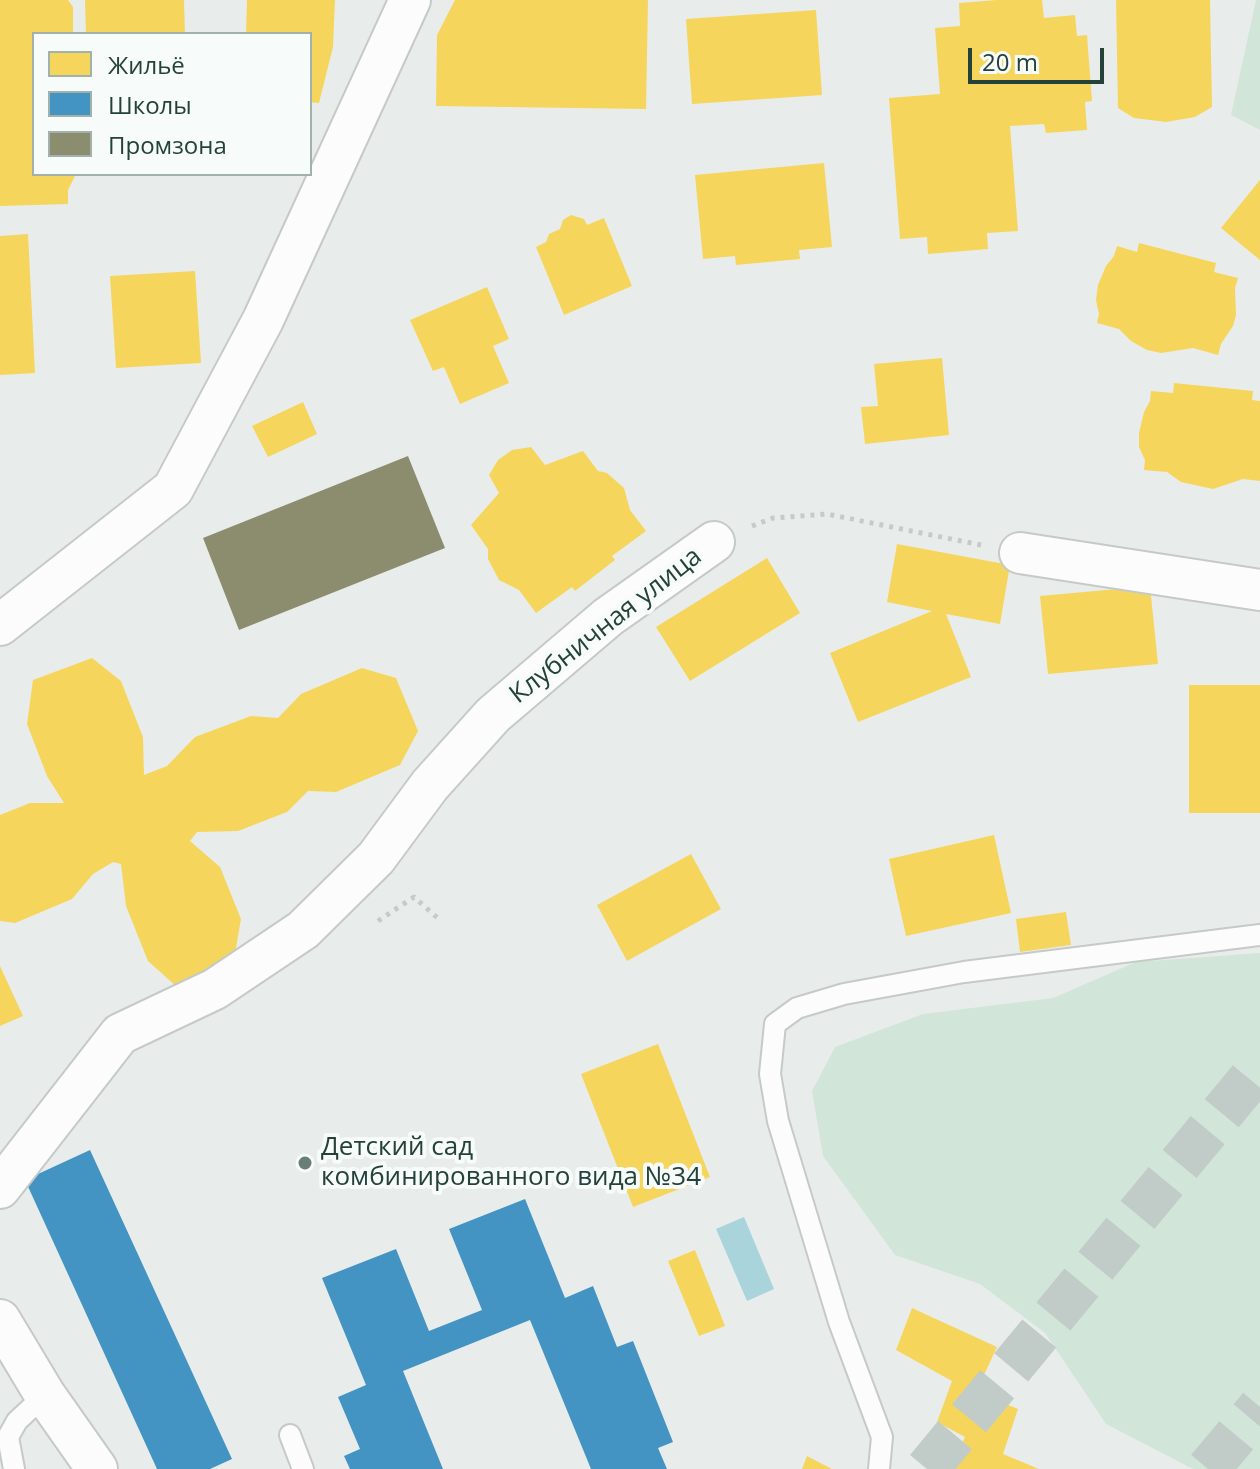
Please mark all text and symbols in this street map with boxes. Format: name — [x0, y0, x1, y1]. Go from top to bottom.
legend — [32, 32, 312, 176]
scale bar — [972, 32, 1108, 82]
text: 20 m — [982, 45, 1038, 78]
text: Жильё — [108, 48, 185, 81]
text: Школы — [108, 88, 192, 121]
text: Промзона — [108, 128, 227, 161]
street label: Клубничная улица — [504, 541, 708, 711]
place label: Детский сад комбинированного вида №34 — [321, 1132, 701, 1194]
marker: Детский сад комбинированного вида №34 — [296, 1154, 314, 1172]

